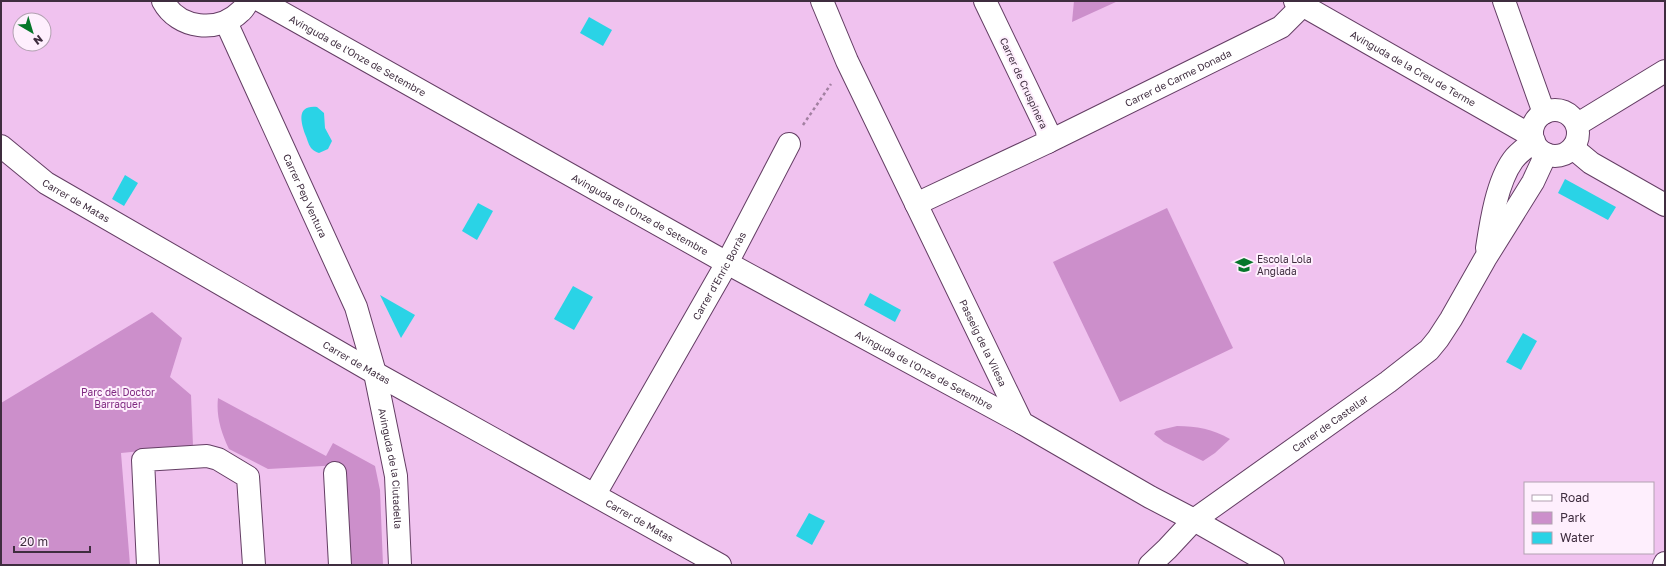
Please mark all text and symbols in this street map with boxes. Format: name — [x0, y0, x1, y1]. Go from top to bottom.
north arrow — [12, 12, 52, 52]
street label: Avinguda de l'Onze de Setembre — [287, 12, 428, 99]
street label: Avinguda de la Creu de Terme — [1348, 28, 1478, 109]
text: N — [31, 33, 46, 48]
street label: Carrer de Cruspinera — [998, 36, 1050, 130]
street label: Carrer de Carme Donada — [1123, 47, 1233, 109]
street label: Carrer Pep Ventura — [281, 152, 330, 240]
street label: Avinguda de l'Onze de Setembre — [570, 171, 711, 257]
street label: Carrer de Matas — [40, 176, 112, 225]
street label: Carrer d'Enric Borràs — [690, 230, 748, 322]
place label: Escola Lola Anglada — [1257, 253, 1312, 277]
school or university icon: Escola Lola Anglada — [1234, 255, 1254, 275]
street label: Passeig de la Vilesa — [957, 297, 1009, 388]
street label: Avinguda de l'Onze de Setembre — [853, 328, 995, 412]
street label: Carrer de Matas — [321, 338, 393, 386]
park label: Parc del Doctor Barraquer — [81, 386, 155, 410]
street label: Carrer de Castellar — [1290, 392, 1371, 454]
street label: Avinguda de la Ciutadella — [376, 407, 404, 529]
legend — [1524, 482, 1654, 554]
text: Road — [1560, 490, 1589, 505]
street label: Carrer de Matas — [603, 497, 676, 544]
text: Park — [1560, 510, 1586, 525]
scale bar — [14, 528, 90, 554]
text: Water — [1560, 530, 1594, 545]
text: 20 m — [20, 534, 48, 549]

